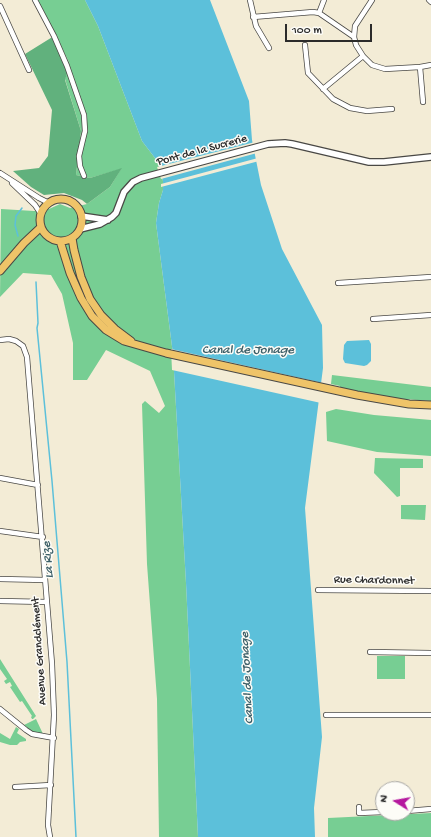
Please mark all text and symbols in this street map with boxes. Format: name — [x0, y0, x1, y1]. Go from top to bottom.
scale bar — [287, 16, 374, 42]
text: 100 m — [292, 24, 322, 38]
street label: Pont de la Sucrerie — [155, 132, 249, 170]
water label: Canal de Jonage — [202, 343, 294, 359]
water label: La Rize — [40, 541, 58, 579]
street label: Rue Chardonnet — [334, 573, 414, 589]
street label: Avenue Grandclément — [29, 596, 51, 706]
water label: Canal de Jonage — [238, 632, 258, 724]
north arrow — [375, 781, 415, 821]
text: N — [378, 794, 391, 804]

